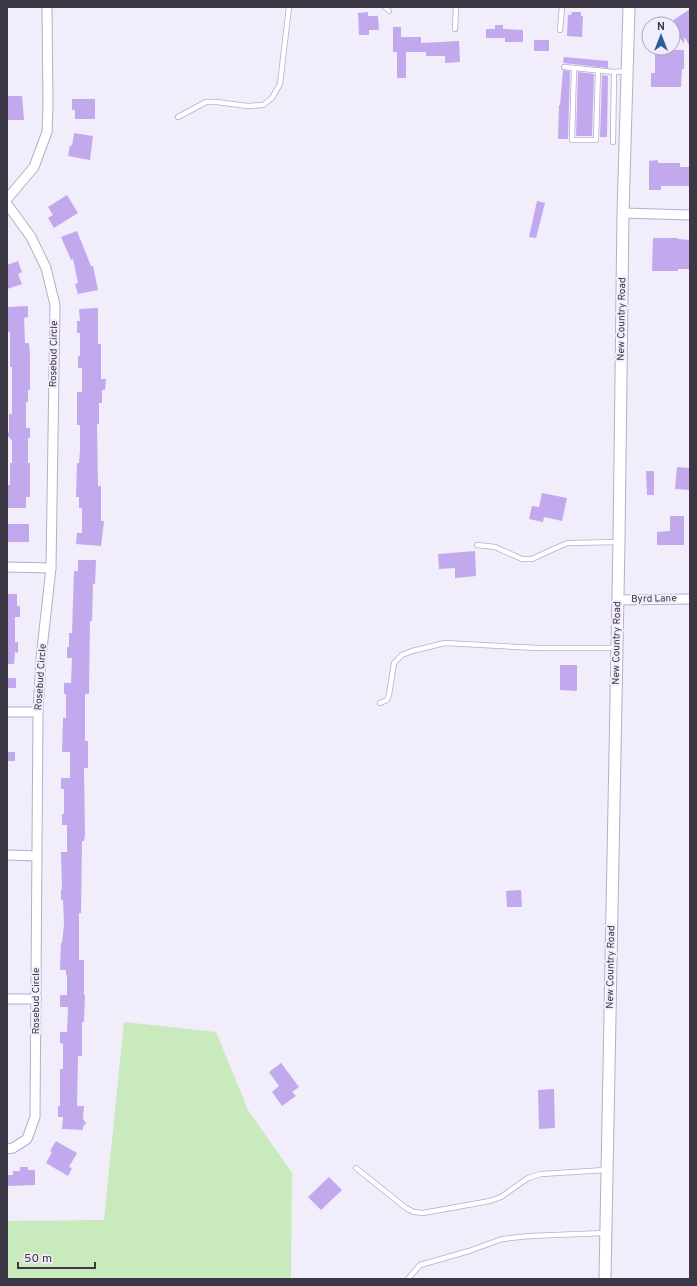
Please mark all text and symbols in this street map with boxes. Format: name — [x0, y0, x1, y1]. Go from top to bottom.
north arrow — [641, 16, 681, 56]
text: N — [657, 20, 665, 34]
street label: New Country Road — [615, 277, 629, 361]
street label: Rosebud Circle — [47, 321, 61, 387]
street label: Byrd Lane — [631, 592, 677, 606]
street label: New Country Road — [610, 601, 624, 685]
street label: Rosebud Circle — [32, 643, 50, 711]
street label: New Country Road — [604, 925, 618, 1009]
street label: Rosebud Circle — [30, 968, 43, 1034]
scale bar — [18, 1244, 95, 1270]
text: 50 m — [24, 1251, 52, 1267]

